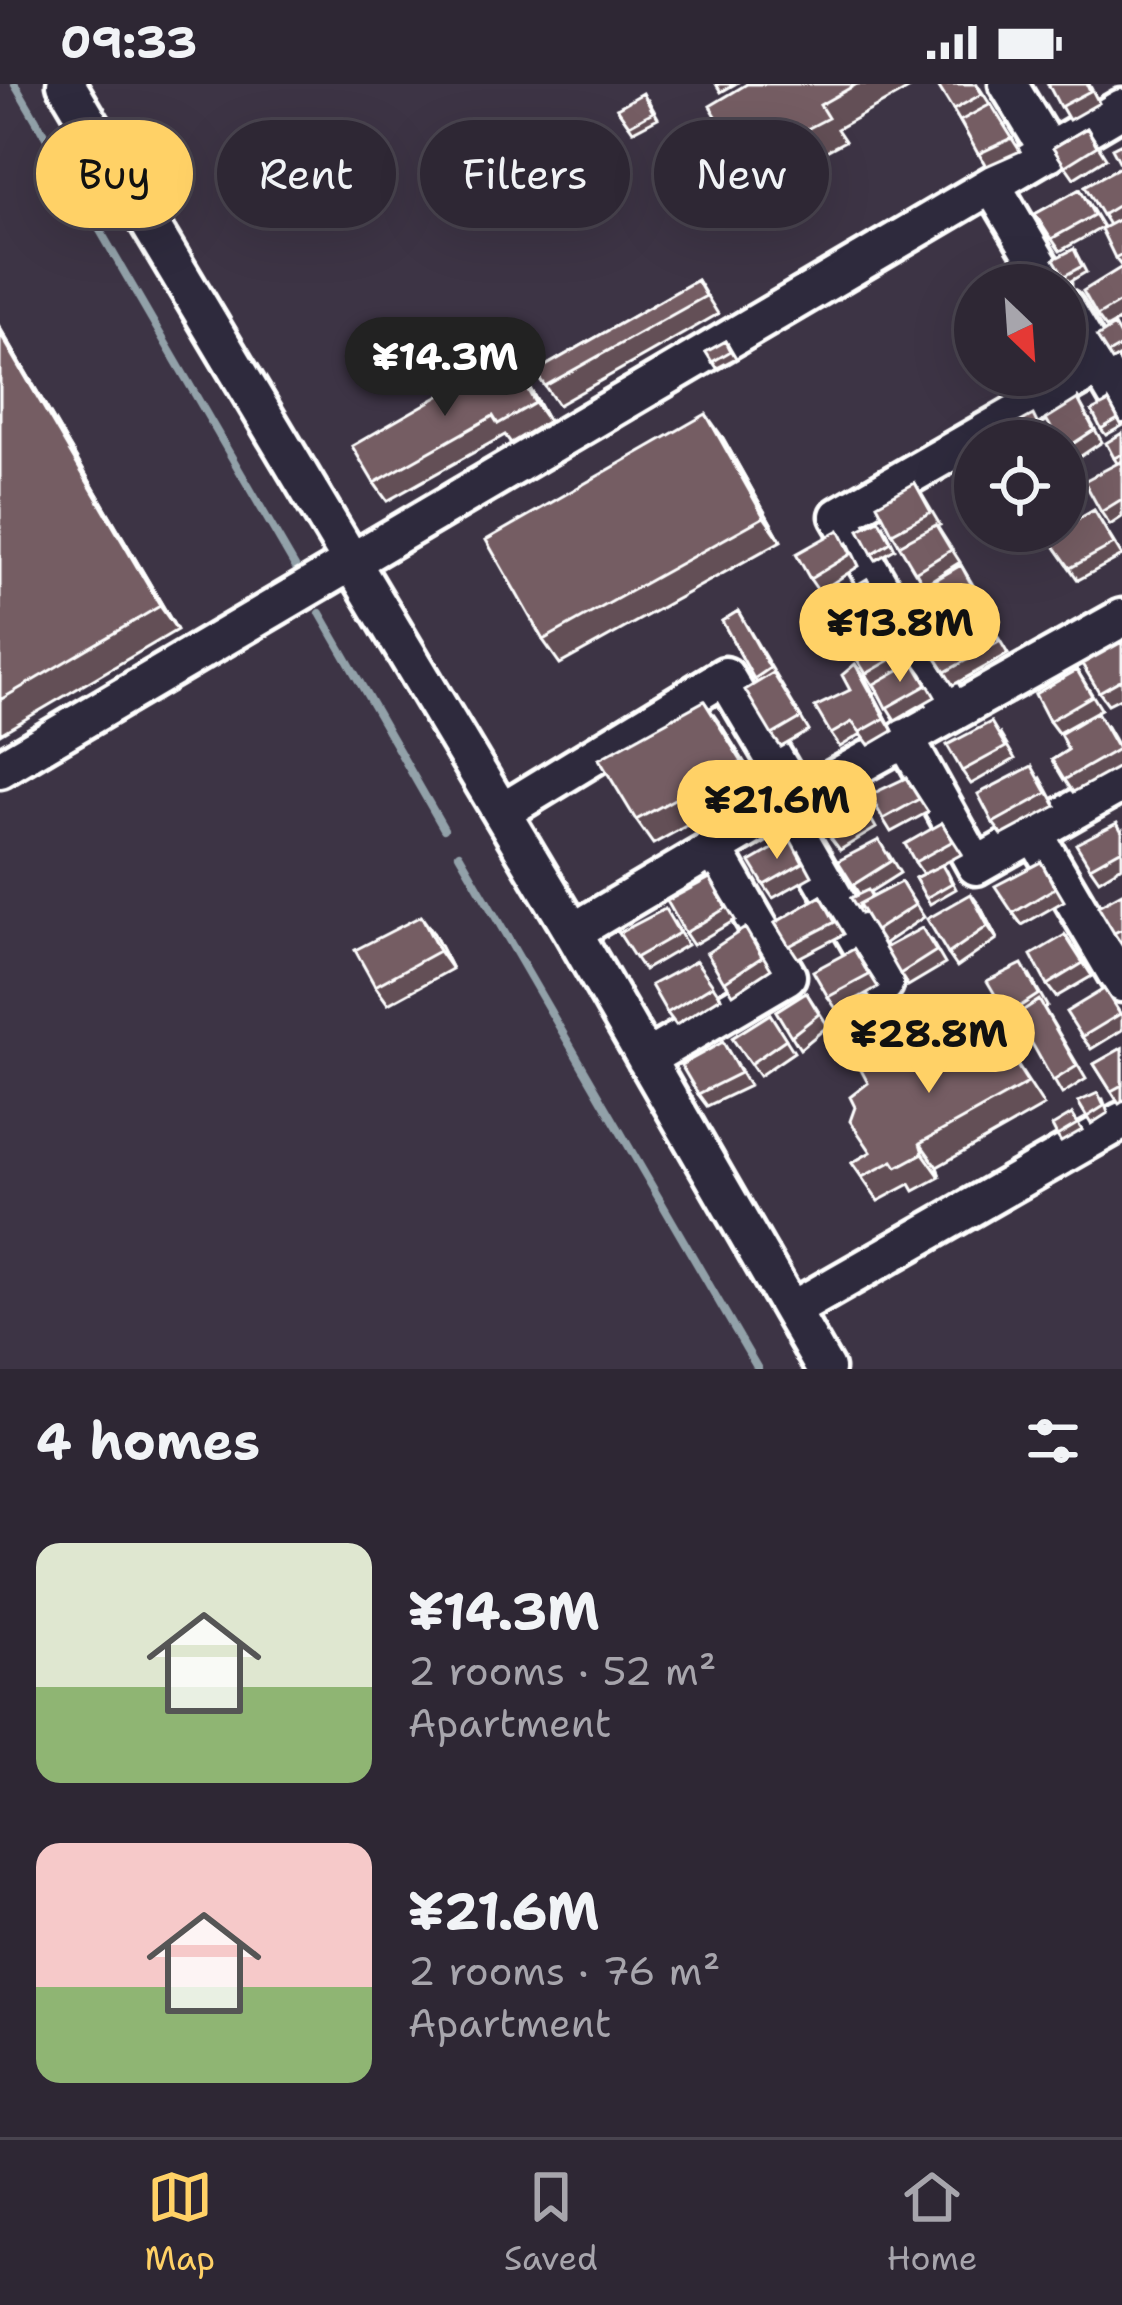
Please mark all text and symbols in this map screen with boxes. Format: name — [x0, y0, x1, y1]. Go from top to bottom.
text: 09:33 — [60, 12, 197, 72]
chip: Buy — [36, 120, 193, 228]
chip: Rent — [217, 120, 396, 228]
chip: Filters — [420, 120, 630, 228]
chip: New — [654, 120, 829, 228]
north arrow — [954, 264, 1086, 396]
map controls — [954, 264, 1086, 552]
pin: ¥14.3M — [347, 317, 543, 419]
text: ¥14.3M — [372, 330, 518, 382]
button: locate — [954, 420, 1086, 552]
pin: ¥13.8M — [802, 583, 998, 685]
text: ¥13.8M — [826, 596, 974, 648]
pin: ¥21.6M — [679, 760, 875, 862]
text: ¥21.6M — [704, 773, 850, 825]
pin: ¥28.8M — [831, 994, 1027, 1096]
text: ¥28.8M — [850, 1007, 1008, 1059]
text: 4 homes — [36, 1407, 260, 1475]
icon: filters — [1020, 1408, 1086, 1474]
text: ¥14.3M — [408, 1577, 600, 1645]
icon: home — [132, 1591, 276, 1735]
text: 2 rooms · 52 m² — [408, 1645, 717, 1697]
text: Apartment — [408, 1697, 611, 1749]
text: ¥21.6M — [408, 1877, 600, 1945]
icon: home — [132, 1891, 276, 2035]
text: 2 rooms · 76 m² — [408, 1945, 720, 1997]
text: Apartment — [408, 1997, 611, 2049]
tab: Map — [144, 2164, 215, 2281]
tab: Saved — [504, 2164, 598, 2281]
tab: Home — [887, 2164, 977, 2281]

